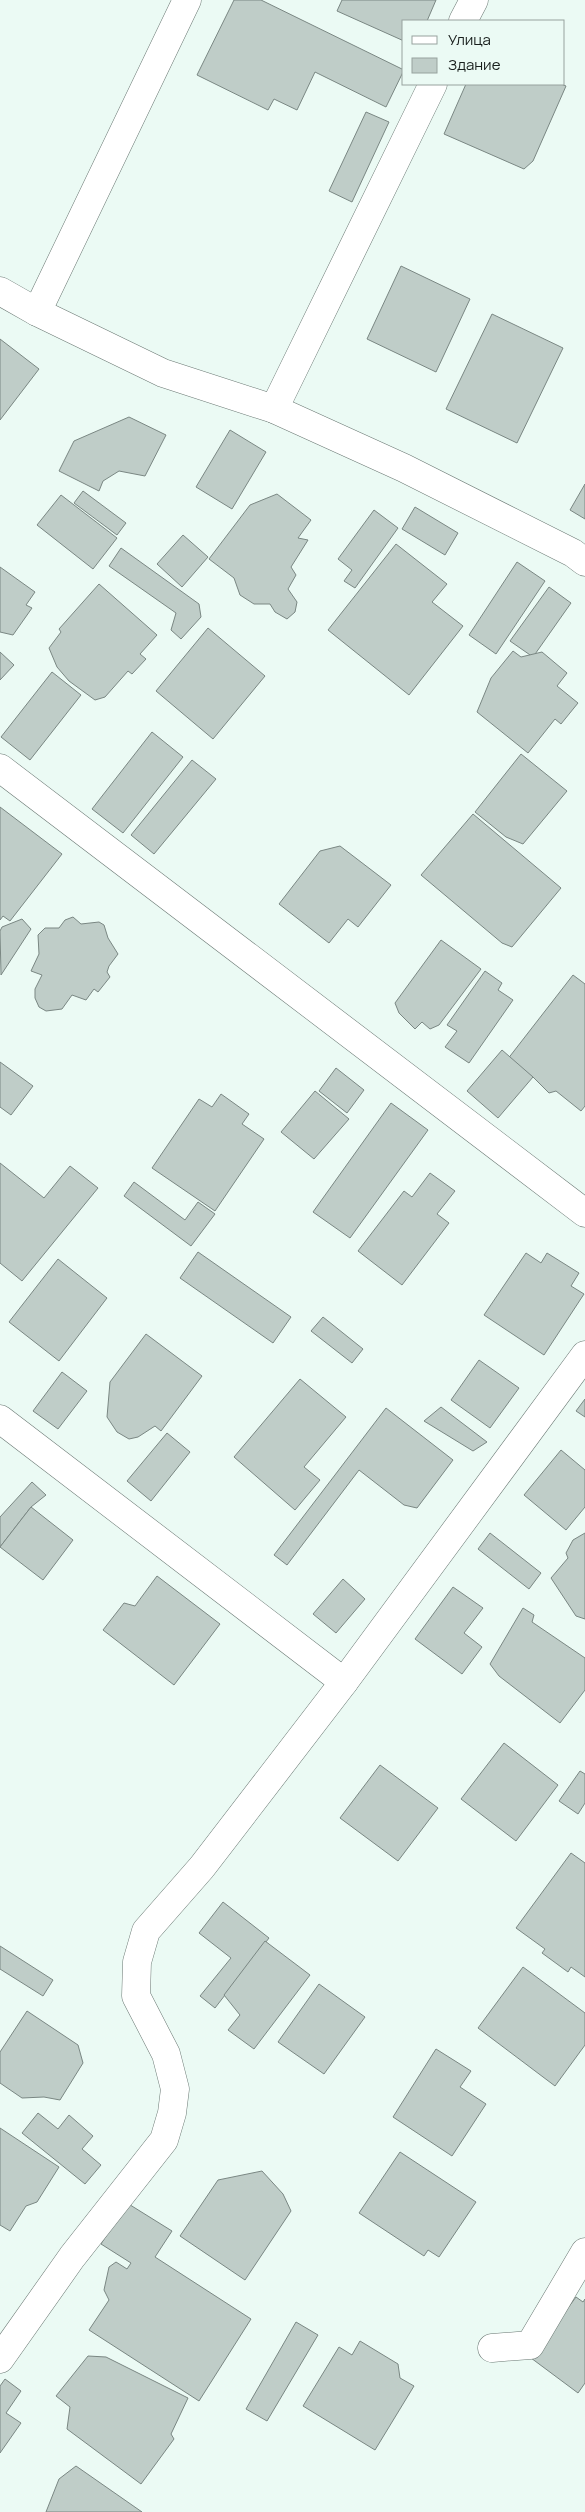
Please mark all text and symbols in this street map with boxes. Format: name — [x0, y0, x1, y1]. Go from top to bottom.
legend — [402, 20, 565, 85]
text: Улица — [448, 29, 491, 50]
text: Здание — [448, 54, 501, 75]

